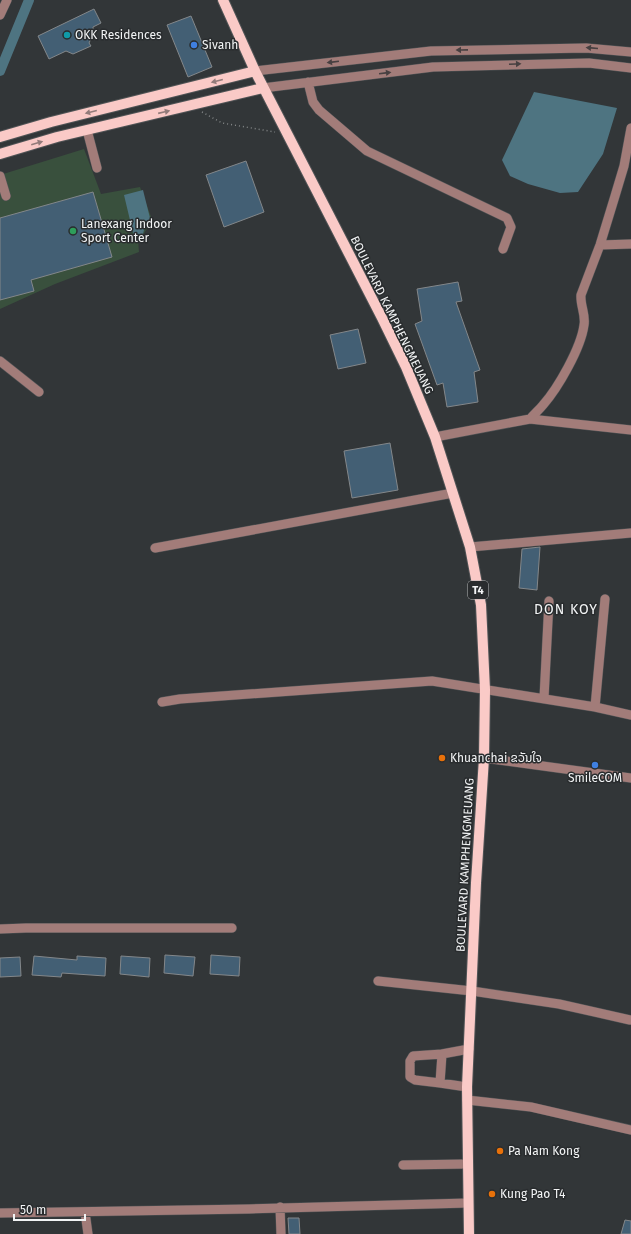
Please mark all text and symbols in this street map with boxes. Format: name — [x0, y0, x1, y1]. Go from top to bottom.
place label: OKK Residences — [75, 28, 162, 42]
marker: OKK Residences — [62, 30, 72, 40]
place label: Sivanh — [202, 38, 238, 52]
marker: Sivanh — [189, 40, 199, 50]
one-way arrow — [586, 45, 598, 52]
one-way arrow — [455, 47, 468, 53]
one-way arrow — [327, 59, 339, 65]
one-way arrow — [509, 61, 521, 68]
one-way arrow — [379, 70, 392, 76]
one-way arrow — [211, 78, 223, 84]
one-way arrow — [157, 108, 170, 114]
one-way arrow — [85, 110, 97, 116]
one-way arrow — [32, 140, 44, 146]
place label: Lanexang Indoor Sport Center — [81, 217, 172, 245]
marker: Lanexang Indoor Sport Center — [68, 226, 78, 236]
street label: BOULEVARD KAMPHENGMEUANG — [347, 234, 437, 396]
road number: T4 — [468, 581, 488, 599]
district label: DON KOY — [534, 601, 598, 618]
place label: Khuanchai ຂວັນໃຈ — [450, 751, 542, 765]
marker: Khuanchai ຂວັນໃຈ — [437, 753, 447, 763]
marker: SmileCOM — [590, 760, 600, 770]
place label: SmileCOM — [568, 771, 622, 785]
street label: BOULEVARD KAMPHENGMEUANG — [453, 778, 477, 952]
place label: Pa Nam Kong — [508, 1144, 580, 1158]
marker: Pa Nam Kong — [495, 1146, 505, 1156]
place label: Kung Pao T4 — [500, 1187, 566, 1201]
marker: Kung Pao T4 — [487, 1189, 497, 1199]
scale bar — [14, 1196, 85, 1222]
text: 50 m — [20, 1203, 46, 1217]

